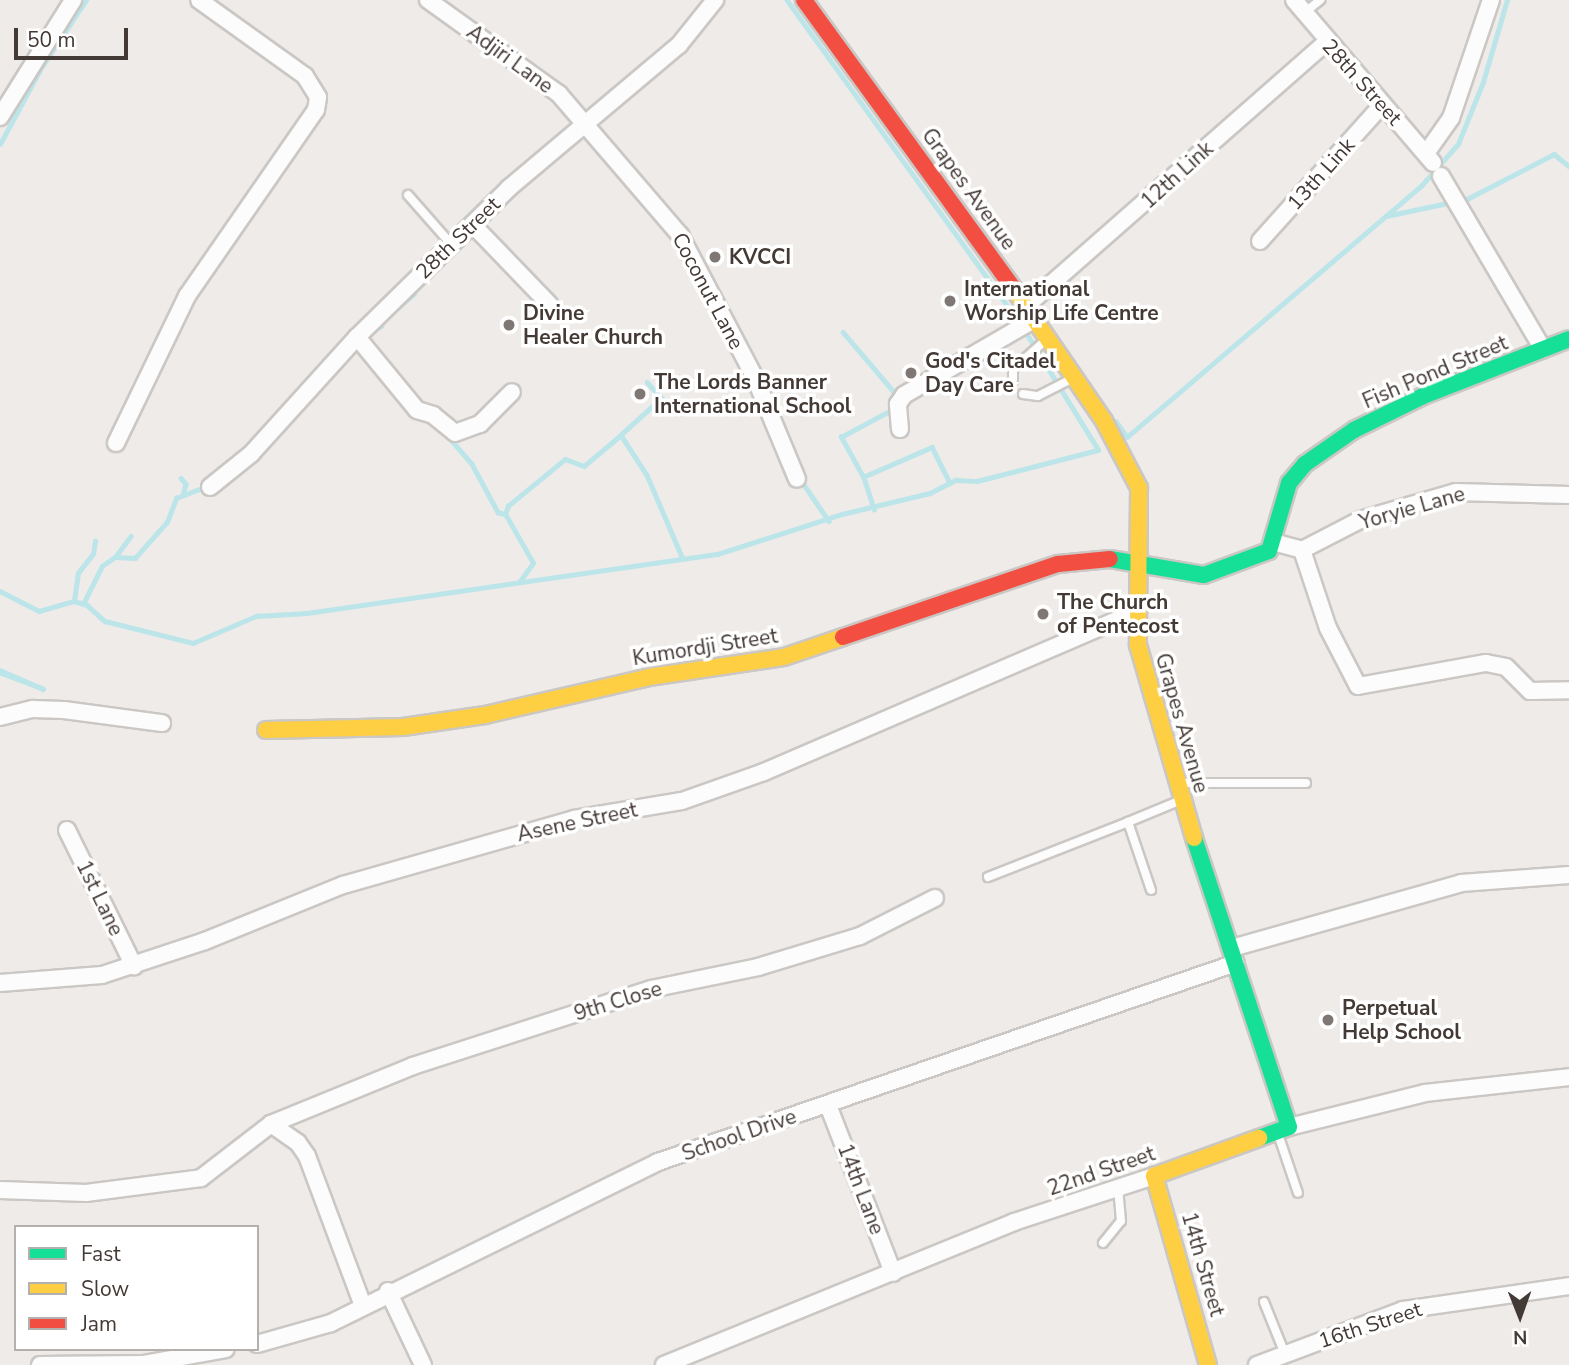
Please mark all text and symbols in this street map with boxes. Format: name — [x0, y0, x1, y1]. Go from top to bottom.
scale bar — [18, 14, 131, 58]
street label: Adjiri Lane — [462, 19, 558, 99]
text: 50 m — [27, 26, 76, 54]
street label: 28th Street — [1317, 34, 1407, 130]
street label: Grapes Avenue — [916, 123, 1022, 255]
street label: 13th Link — [1282, 133, 1360, 215]
street label: 12th Link — [1136, 136, 1218, 214]
street label: 28th Street — [411, 192, 505, 284]
street label: Coconut Lane — [667, 228, 749, 354]
place label: KVCCI — [729, 244, 791, 270]
marker: KVCCI — [707, 249, 723, 265]
place label: International Worship Life Centre — [964, 276, 1159, 326]
marker: International Worship Life Centre — [942, 293, 958, 309]
place label: Divine Healer Church — [523, 300, 663, 350]
marker: Divine Healer Church — [501, 317, 517, 333]
street label: Fish Pond Street — [1359, 330, 1511, 414]
place label: God's Citadel Day Care — [925, 348, 1056, 398]
marker: God's Citadel Day Care — [903, 365, 919, 381]
place label: The Lords Banner International School — [654, 369, 852, 419]
marker: The Lords Banner International School — [632, 386, 648, 402]
street label: Yoryie Lane — [1356, 481, 1468, 535]
place label: The Church of Pentecost — [1057, 589, 1178, 639]
marker: The Church of Pentecost — [1035, 606, 1051, 622]
street label: Kumordji Street — [631, 623, 779, 671]
street label: Grapes Avenue — [1150, 650, 1214, 796]
street label: Asene Street — [515, 797, 639, 847]
street label: 1st Lane — [71, 856, 129, 940]
street label: 9th Close — [571, 976, 665, 1026]
place label: Perpetual Help School — [1342, 995, 1461, 1045]
marker: Perpetual Help School — [1320, 1012, 1336, 1028]
street label: School Drive — [678, 1104, 800, 1166]
street label: 14th Lane — [832, 1140, 890, 1238]
street label: 22nd Street — [1044, 1141, 1158, 1201]
street label: 14th Street — [1176, 1209, 1230, 1319]
legend — [14, 1225, 259, 1351]
text: Fast — [81, 1240, 121, 1268]
text: Slow — [81, 1275, 129, 1303]
north arrow — [1485, 1281, 1555, 1351]
street label: 16th Street — [1315, 1296, 1425, 1354]
text: Jam — [81, 1310, 117, 1338]
text: N — [1513, 1324, 1528, 1350]

